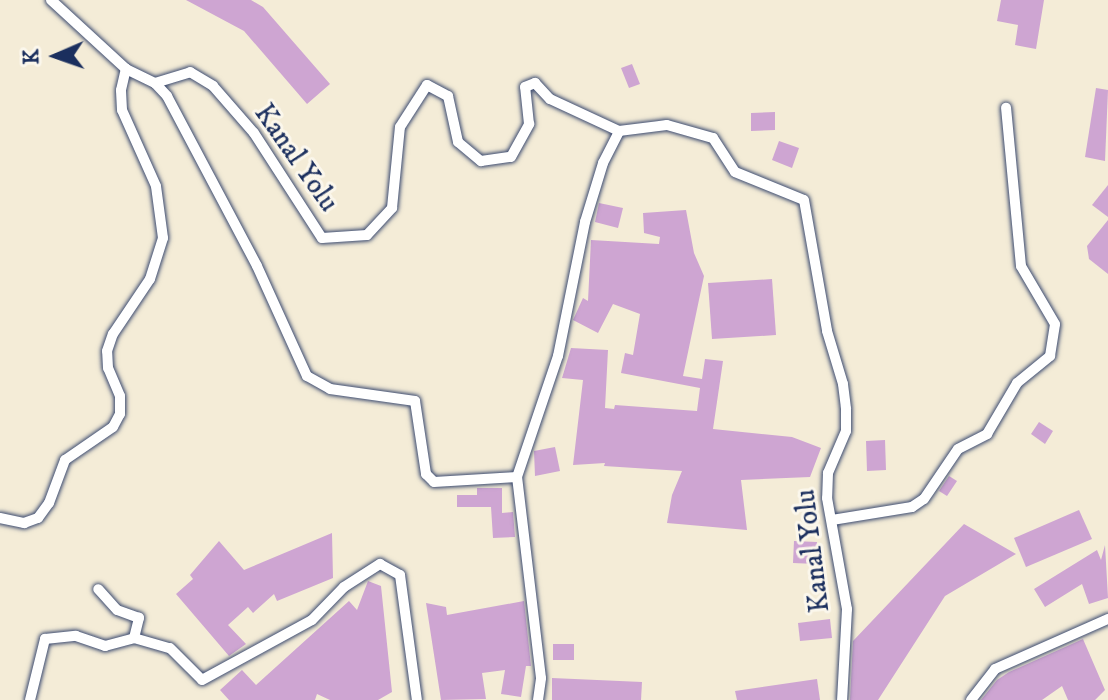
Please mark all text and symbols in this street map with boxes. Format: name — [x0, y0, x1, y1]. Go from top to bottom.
north arrow — [16, 16, 96, 96]
text: K — [18, 49, 45, 65]
street label: Kanal Yolu — [247, 98, 345, 218]
street label: Kanal Yolu — [789, 488, 837, 614]

